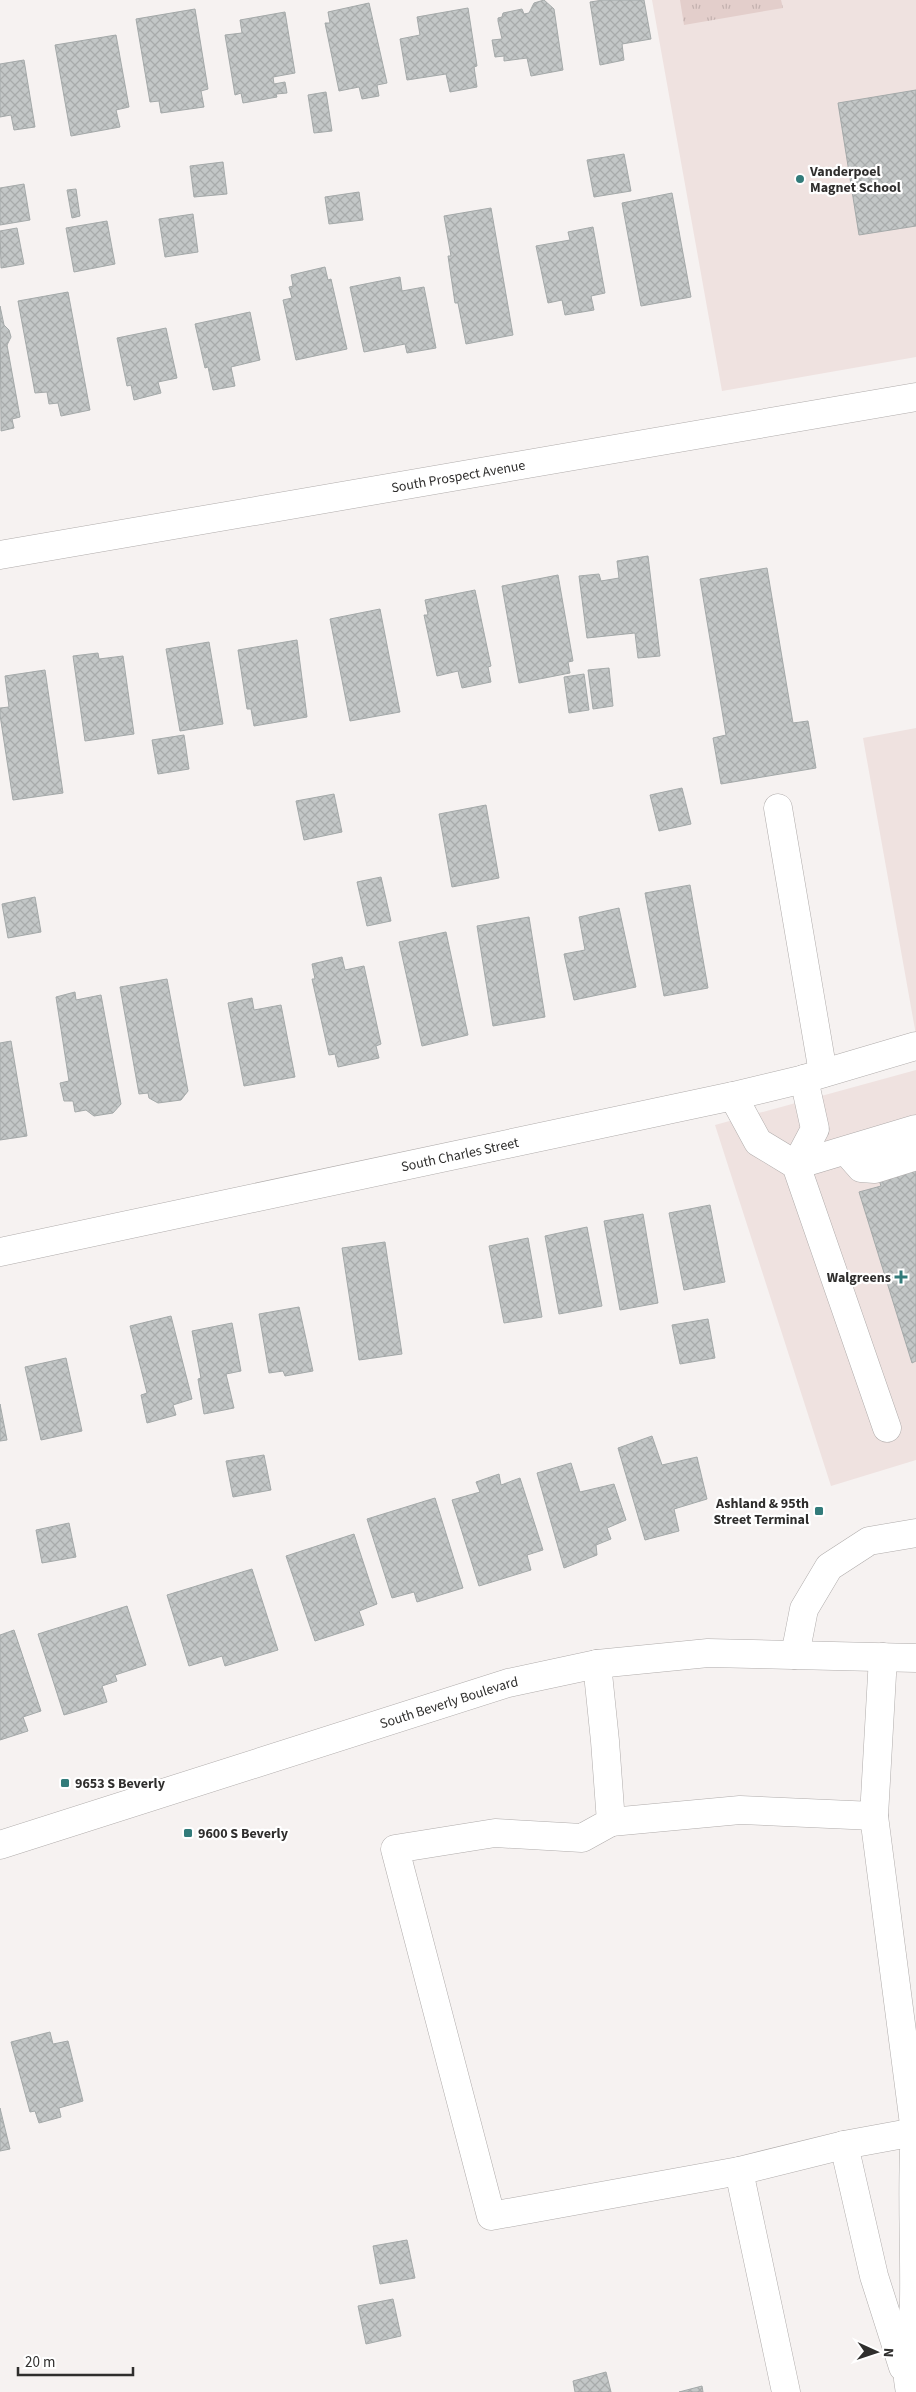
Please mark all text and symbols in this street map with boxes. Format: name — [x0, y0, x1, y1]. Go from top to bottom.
place label: Vanderpoel Magnet School — [809, 162, 901, 198]
marker: Vanderpoel Magnet School — [794, 173, 806, 185]
street label: South Prospect Avenue — [390, 456, 527, 498]
street label: South Charles Street — [399, 1133, 521, 1177]
place label: Walgreens — [827, 1268, 891, 1288]
marker: Walgreens — [895, 1271, 907, 1283]
place label: Ashland & 95th Street Terminal — [713, 1494, 809, 1530]
marker: Ashland & 95th Street Terminal — [813, 1505, 825, 1517]
street label: South Beverly Boulevard — [377, 1672, 520, 1734]
place label: 9653 S Beverly — [75, 1774, 166, 1794]
marker: 9653 S Beverly — [59, 1777, 71, 1789]
place label: 9600 S Beverly — [198, 1824, 289, 1844]
marker: 9600 S Beverly — [182, 1827, 194, 1839]
north arrow — [851, 2327, 901, 2377]
scale bar — [18, 2344, 132, 2376]
text: N — [878, 2347, 898, 2358]
text: 20 m — [25, 2352, 55, 2373]

